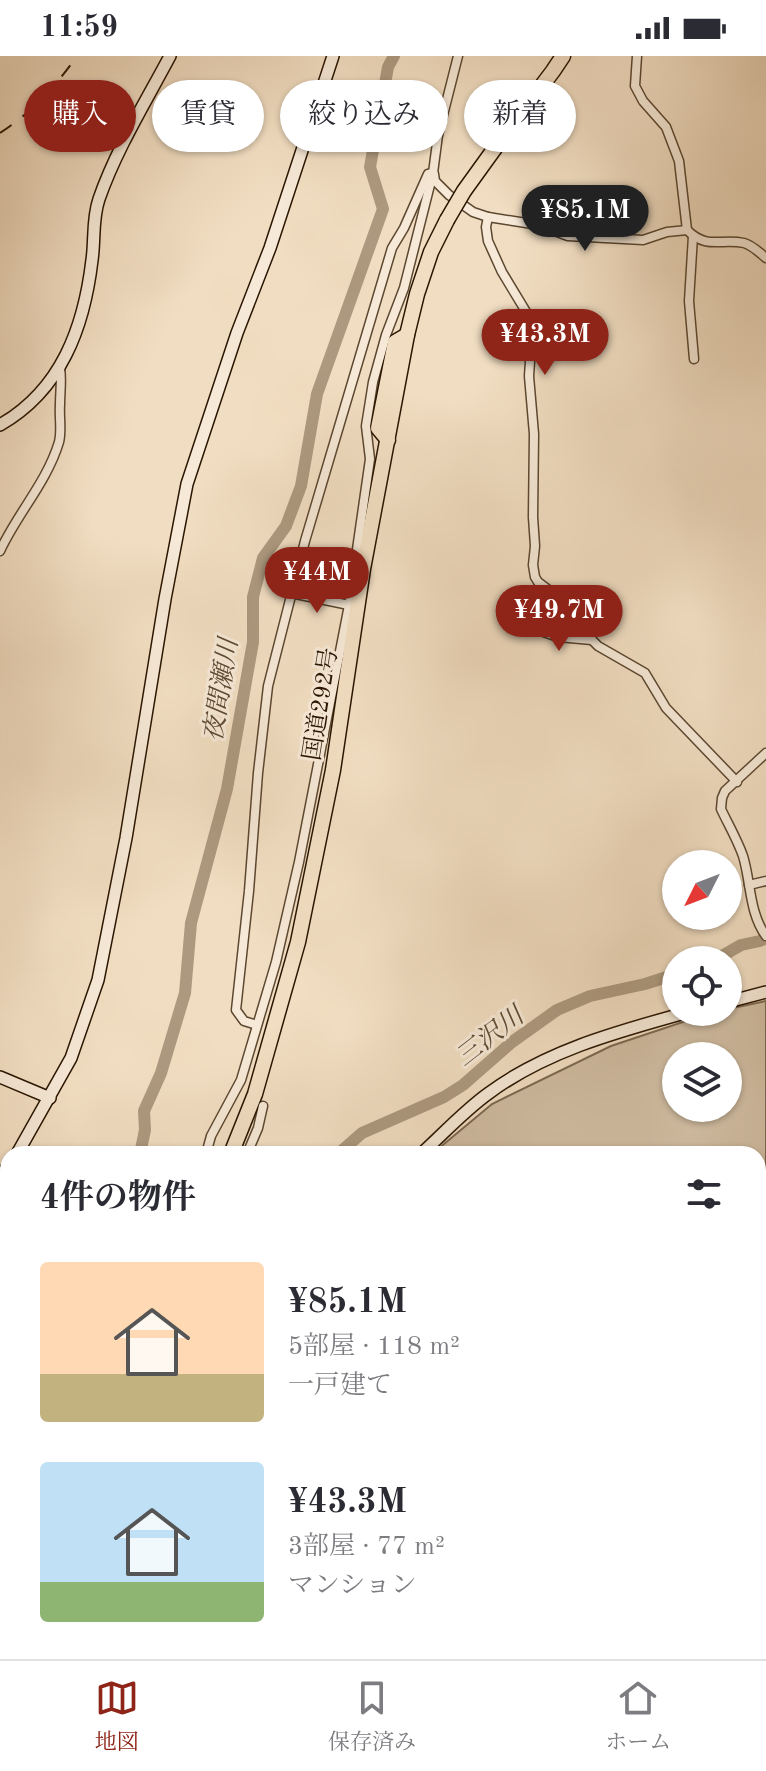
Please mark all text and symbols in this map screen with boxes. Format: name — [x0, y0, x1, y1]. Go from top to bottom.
text: 11:59 — [40, 13, 118, 43]
chip: 購入 — [24, 80, 136, 152]
chip: 賃貸 — [152, 80, 264, 152]
chip: 絞り込み — [280, 80, 448, 152]
chip: 新着 — [464, 80, 576, 152]
pin: ¥85.1M — [520, 185, 650, 253]
text: ¥85.1M — [540, 198, 630, 224]
pin: ¥43.3M — [480, 309, 610, 377]
text: ¥43.3M — [500, 322, 590, 348]
pin: ¥44M — [270, 547, 364, 615]
text: ¥44M — [283, 560, 351, 586]
pin: ¥49.7M — [494, 585, 624, 653]
text: ¥49.7M — [514, 598, 604, 624]
water label: 夜間瀬川 — [199, 634, 243, 744]
street label: 国道292号 — [298, 646, 343, 762]
north arrow — [662, 850, 742, 930]
map controls — [662, 850, 742, 1122]
button: locate — [662, 946, 742, 1026]
water label: 三沢川 — [450, 1000, 531, 1072]
button: layers — [662, 1042, 742, 1122]
icon: filters — [682, 1172, 726, 1216]
text: 4件の物件 — [40, 1182, 196, 1216]
text: ¥85.1M — [288, 1286, 407, 1320]
icon: home — [104, 1294, 200, 1390]
text: 5部屋 · 118 m² — [288, 1334, 460, 1360]
text: 一戸建て — [288, 1373, 392, 1399]
text: ¥43.3M — [288, 1486, 407, 1520]
icon: home — [104, 1494, 200, 1590]
text: 3部屋 · 77 m² — [288, 1534, 445, 1560]
text: マンション — [288, 1573, 417, 1599]
tab: 地図 — [95, 1676, 139, 1757]
tab: 保存済み — [328, 1676, 416, 1757]
tab: ホーム — [605, 1676, 671, 1757]

